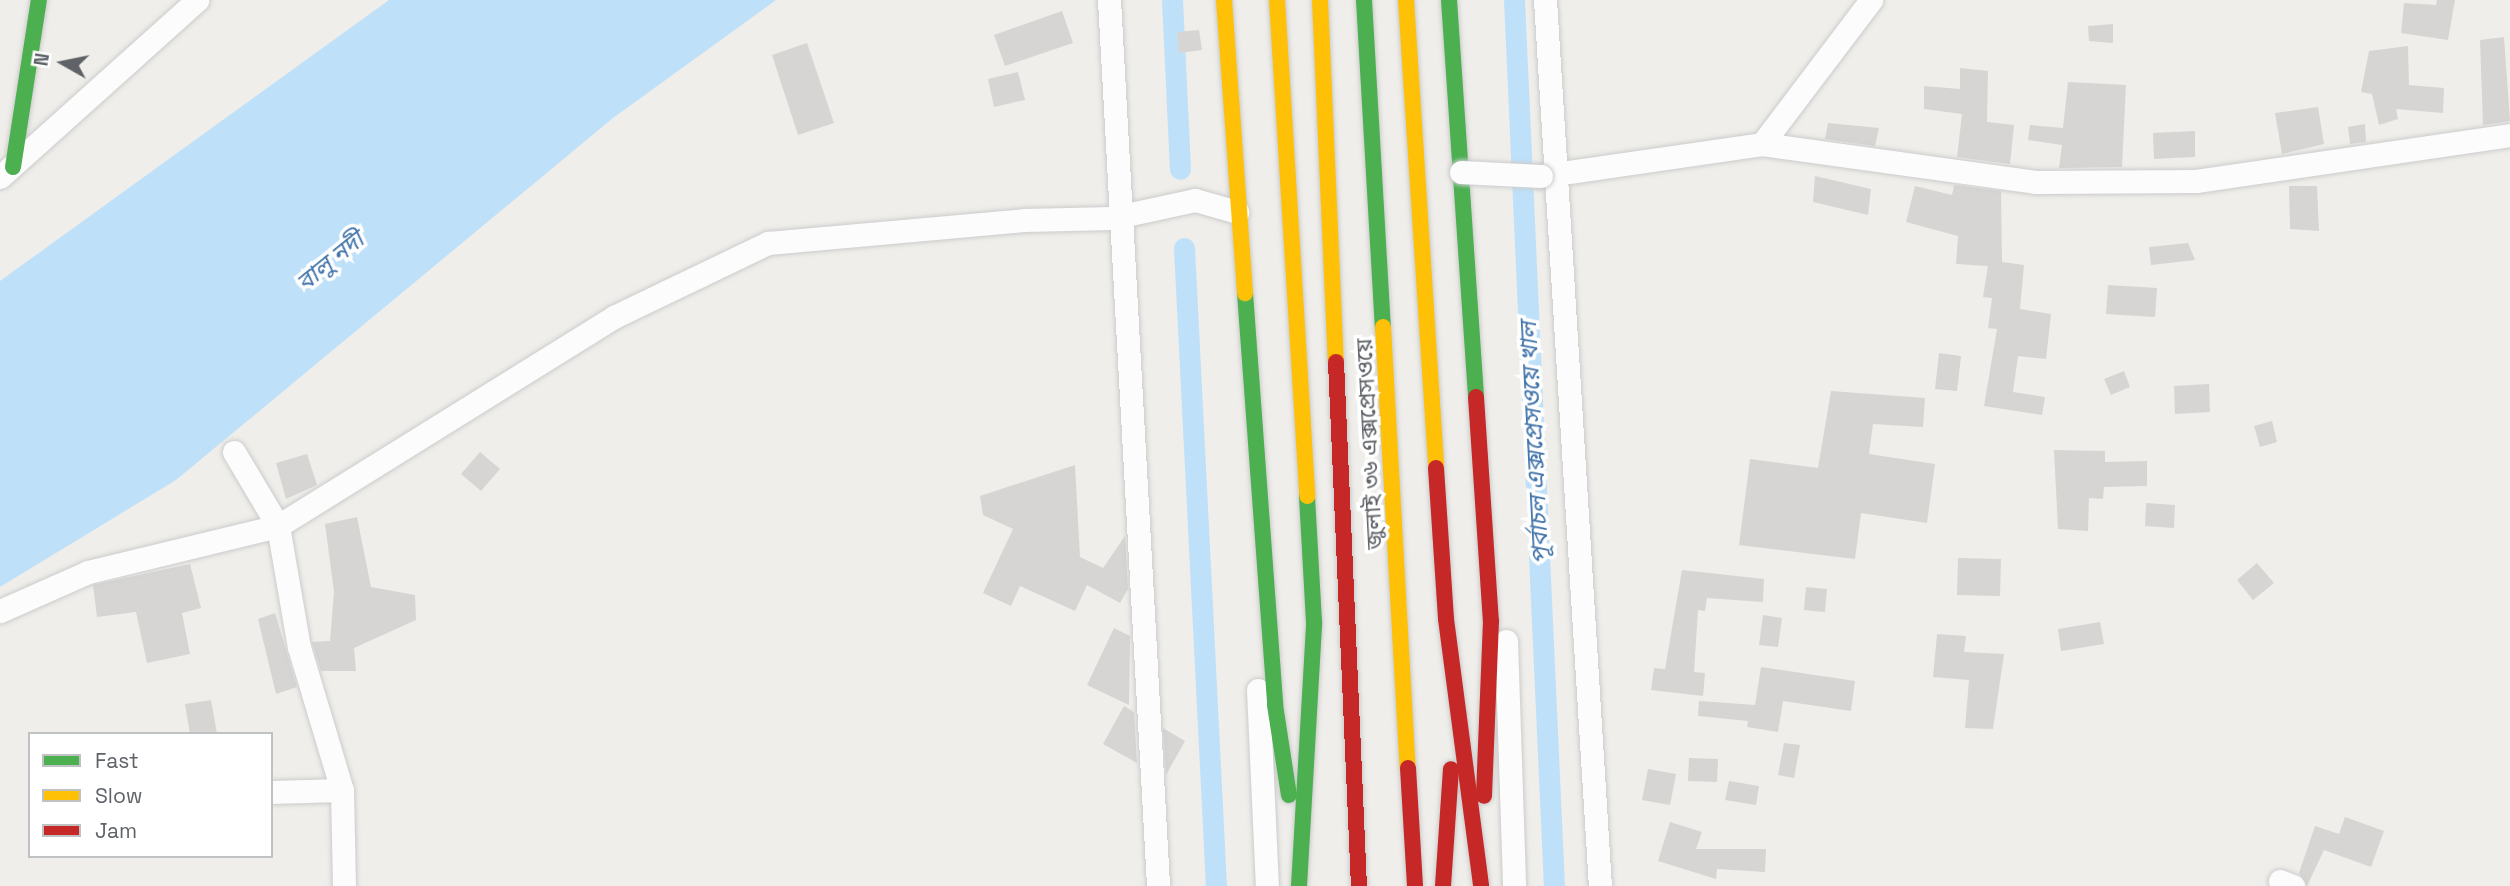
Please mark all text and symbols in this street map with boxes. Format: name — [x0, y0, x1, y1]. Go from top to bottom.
north arrow — [28, 28, 98, 98]
text: N — [28, 51, 55, 68]
water label: বালু নদী — [290, 225, 370, 297]
water label: পূর্বাচল এক্সপ্রেসওয়ে খাল — [1513, 321, 1555, 565]
street label: জুলাই ৩৬ এক্সপ্রেসওয়ে — [1350, 338, 1388, 550]
legend — [28, 732, 273, 858]
text: Fast — [95, 747, 139, 774]
text: Slow — [95, 782, 143, 809]
text: Jam — [95, 817, 137, 844]

